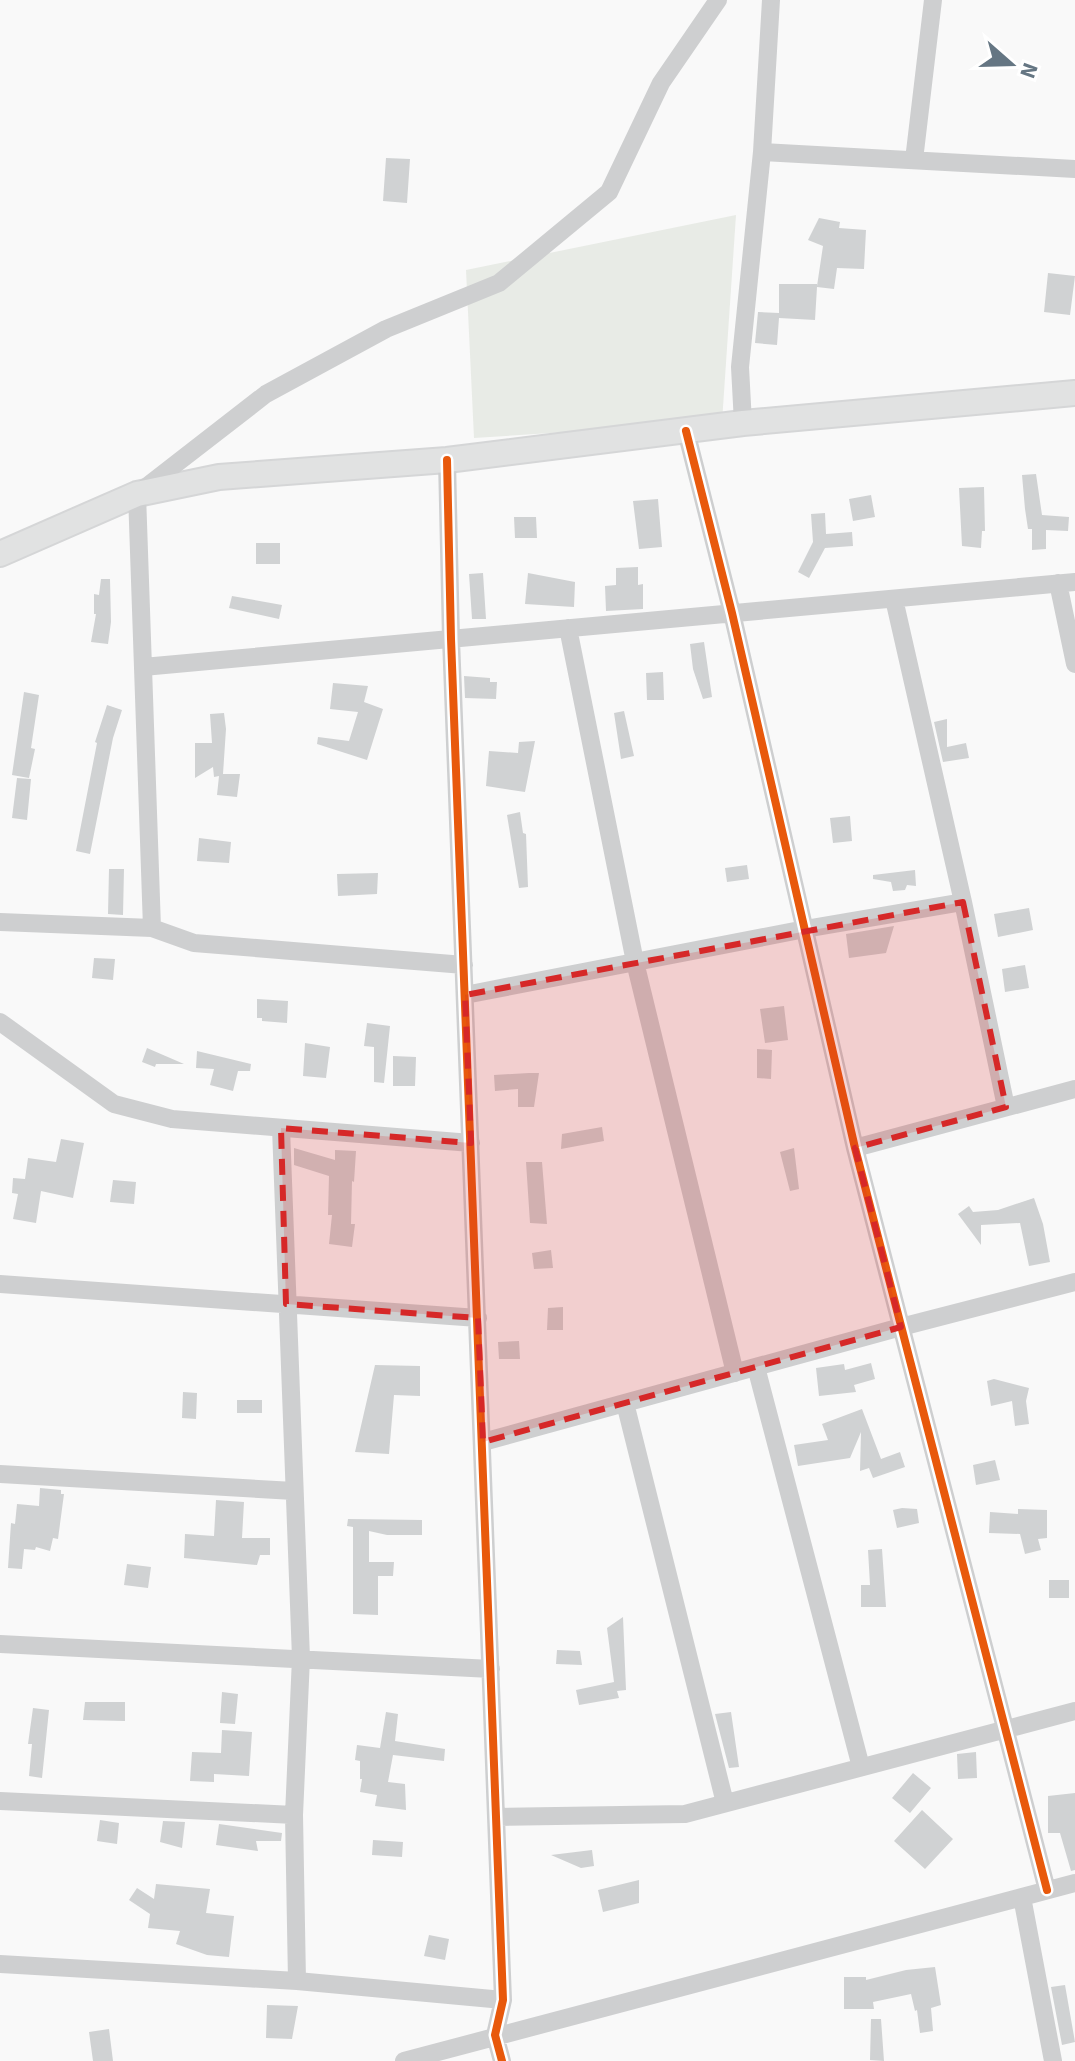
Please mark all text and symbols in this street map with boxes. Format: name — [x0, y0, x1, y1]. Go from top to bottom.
north arrow — [971, 24, 1051, 104]
text: N — [1011, 58, 1046, 83]

